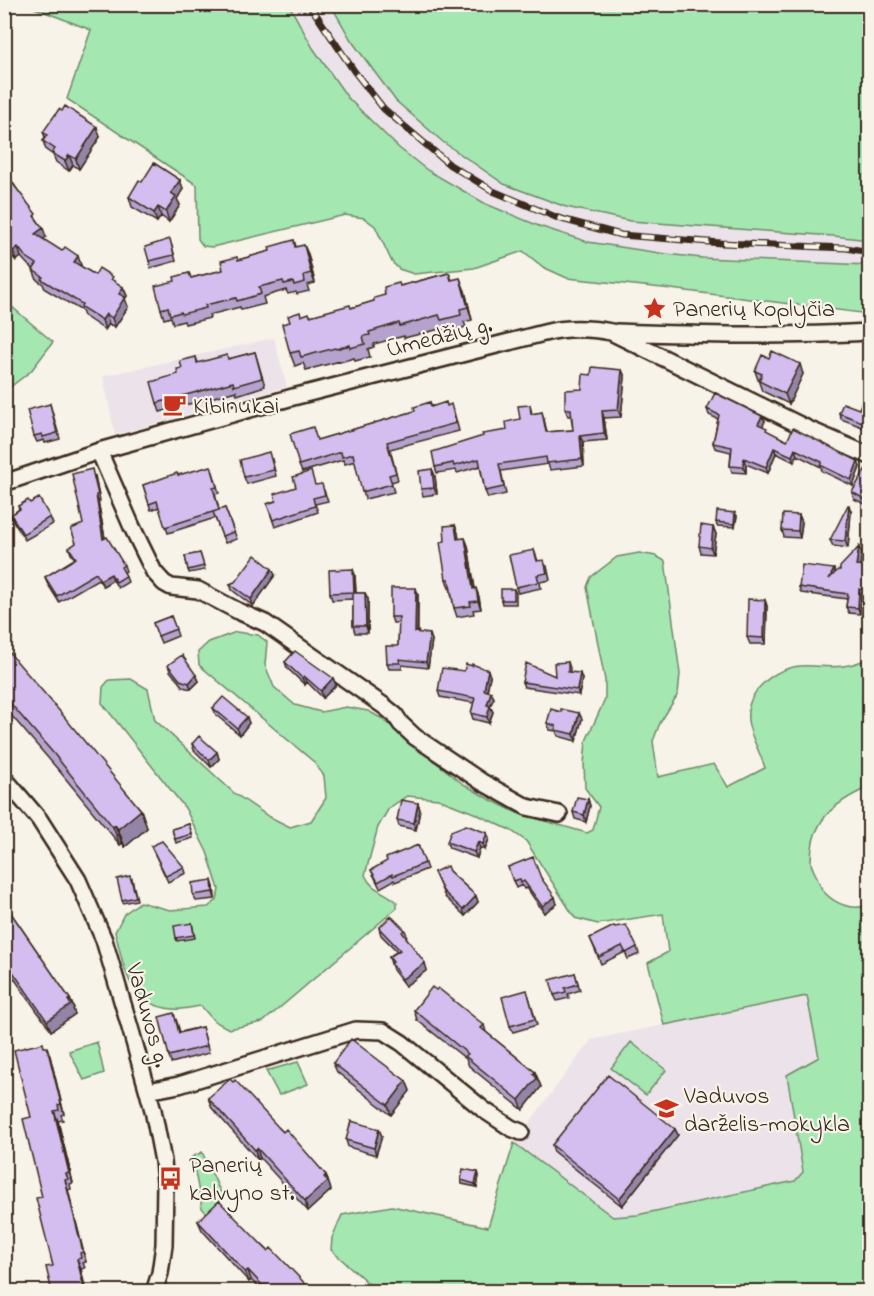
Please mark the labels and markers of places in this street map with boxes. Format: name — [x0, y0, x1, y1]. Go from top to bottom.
place label: Panerių Koplyčia — [673, 293, 835, 329]
place icon: Panerių Koplyčia — [642, 295, 668, 321]
place label: Kibinukai — [193, 390, 279, 425]
cafe icon: Kibinukai — [162, 392, 188, 418]
place label: Vaduvos darželis-mokykla — [683, 1080, 850, 1144]
school or university icon: Vaduvos darželis-mokykla — [653, 1096, 679, 1122]
place label: Panerių kalvyno st. — [189, 1149, 295, 1213]
bus stop icon: Panerių kalvyno st. — [158, 1165, 184, 1191]

